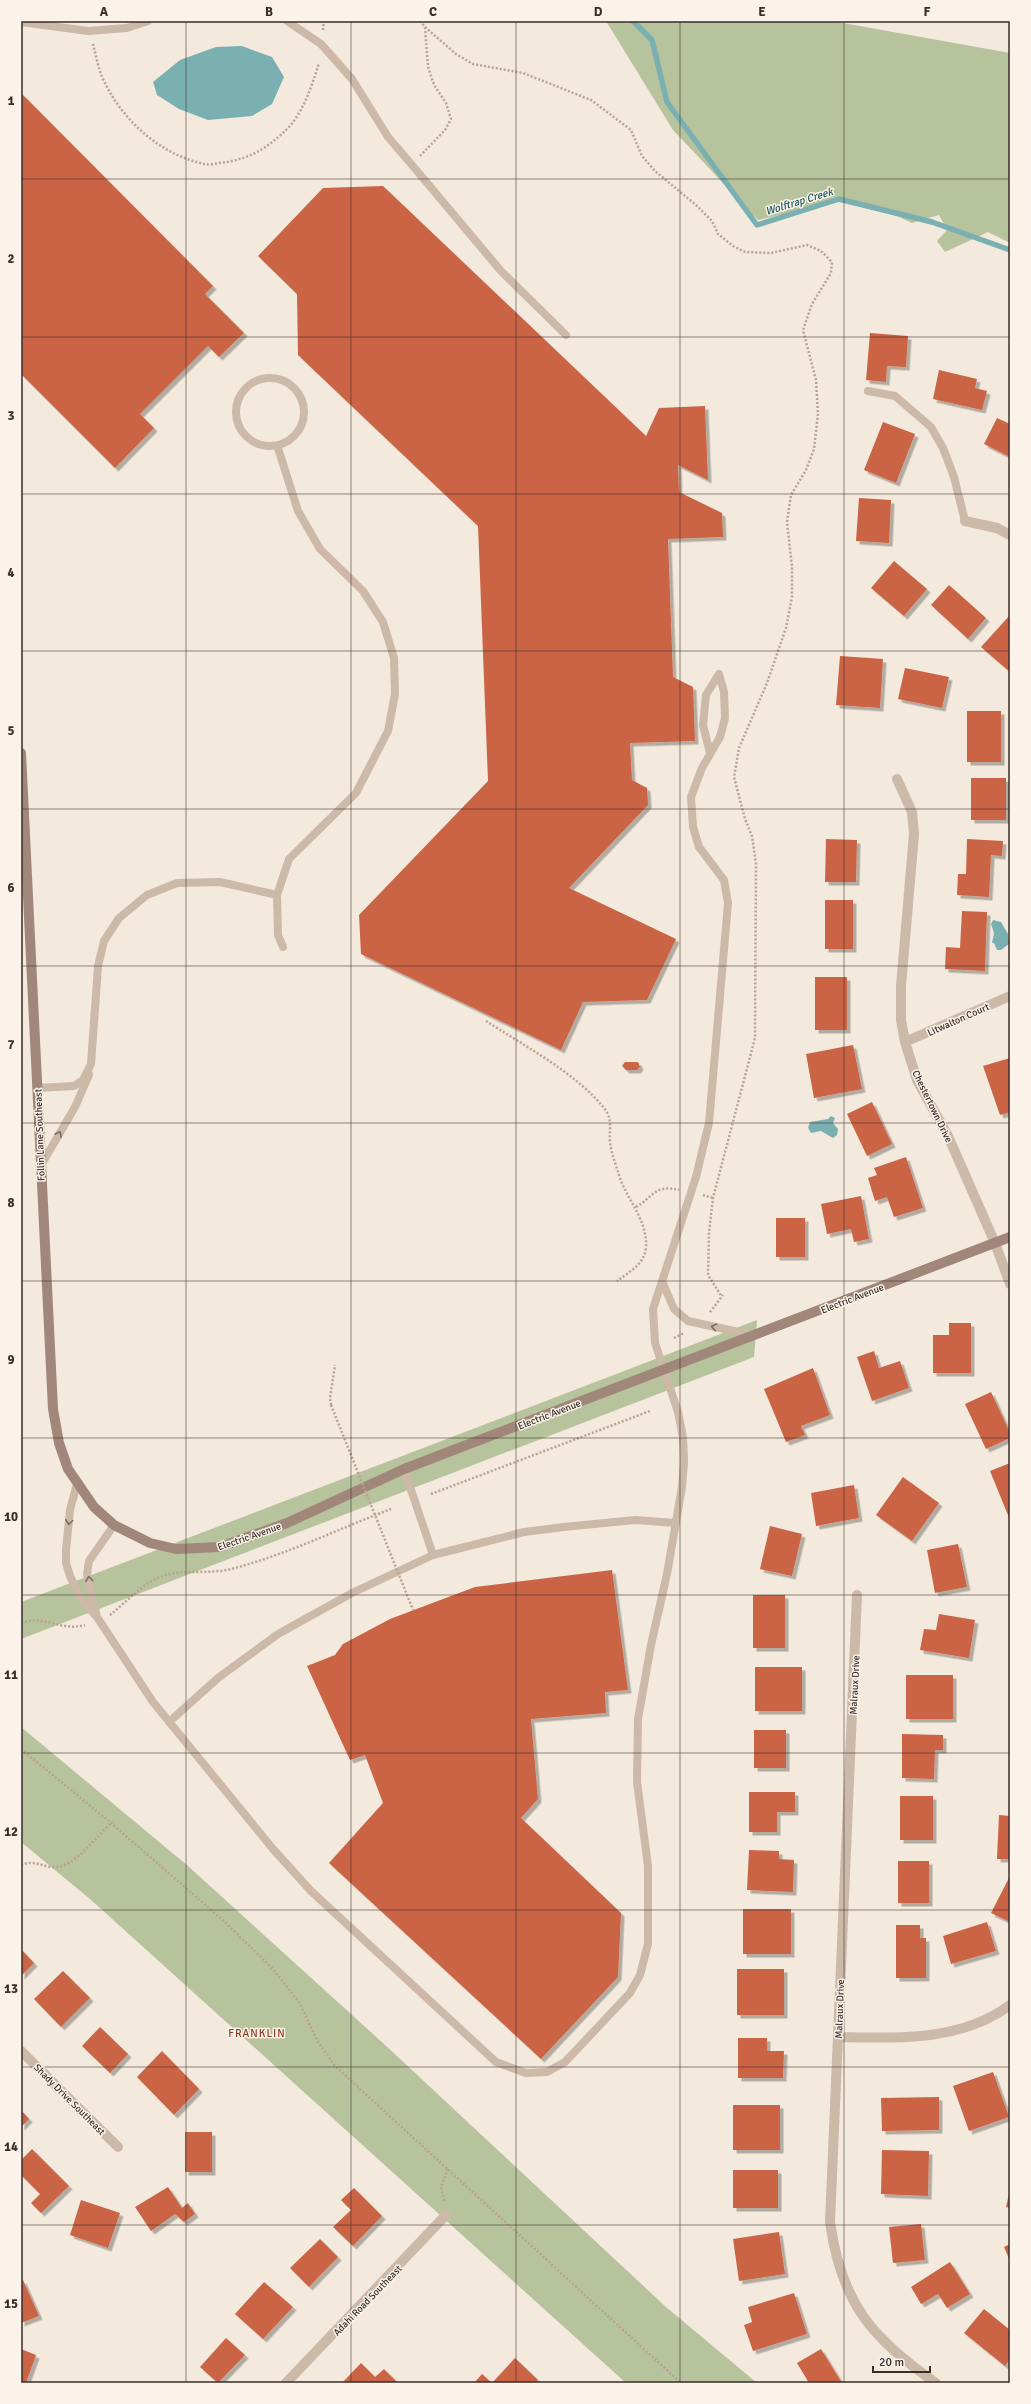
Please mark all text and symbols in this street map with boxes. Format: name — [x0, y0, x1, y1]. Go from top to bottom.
text: A — [100, 4, 109, 20]
text: B — [265, 4, 273, 20]
text: C — [429, 4, 437, 20]
text: D — [594, 4, 603, 20]
text: E — [758, 4, 766, 20]
text: F — [924, 4, 931, 20]
text: 1 — [7, 93, 15, 109]
water label: Wolftrap Creek — [764, 185, 836, 218]
text: 2 — [7, 251, 15, 267]
text: 3 — [7, 408, 15, 424]
text: 4 — [7, 565, 15, 581]
text: 5 — [7, 723, 15, 739]
text: 6 — [7, 880, 15, 896]
street label: Litwalton Court — [926, 1001, 992, 1039]
text: 7 — [7, 1037, 15, 1053]
street label: Chestertown Drive — [909, 1068, 955, 1145]
street label: Follin Lane Southeast — [32, 1088, 48, 1181]
one-way arrow — [55, 1131, 62, 1138]
text: 8 — [7, 1195, 15, 1211]
street label: Electric Avenue — [819, 1281, 886, 1316]
one-way arrow — [711, 1323, 717, 1331]
text: 9 — [7, 1352, 15, 1368]
street label: Electric Avenue — [516, 1397, 583, 1432]
text: 10 — [4, 1509, 18, 1525]
one-way arrow — [65, 1519, 74, 1525]
street label: Electric Avenue — [216, 1520, 283, 1553]
one-way arrow — [84, 1576, 93, 1582]
street label: Malraux Drive — [847, 1655, 863, 1715]
text: 11 — [4, 1667, 18, 1683]
text: 12 — [4, 1824, 18, 1840]
street label: Malraux Drive — [833, 1979, 847, 2039]
text: 13 — [4, 1981, 18, 1997]
district label: FRANKLIN — [228, 2027, 286, 2040]
street label: Shady Drive Southeast — [31, 2062, 108, 2138]
text: 14 — [4, 2139, 18, 2155]
street label: Adahi Road Southeast — [331, 2263, 405, 2338]
text: 15 — [4, 2296, 18, 2312]
scale bar — [873, 2348, 930, 2374]
text: 20 m — [879, 2355, 904, 2370]

